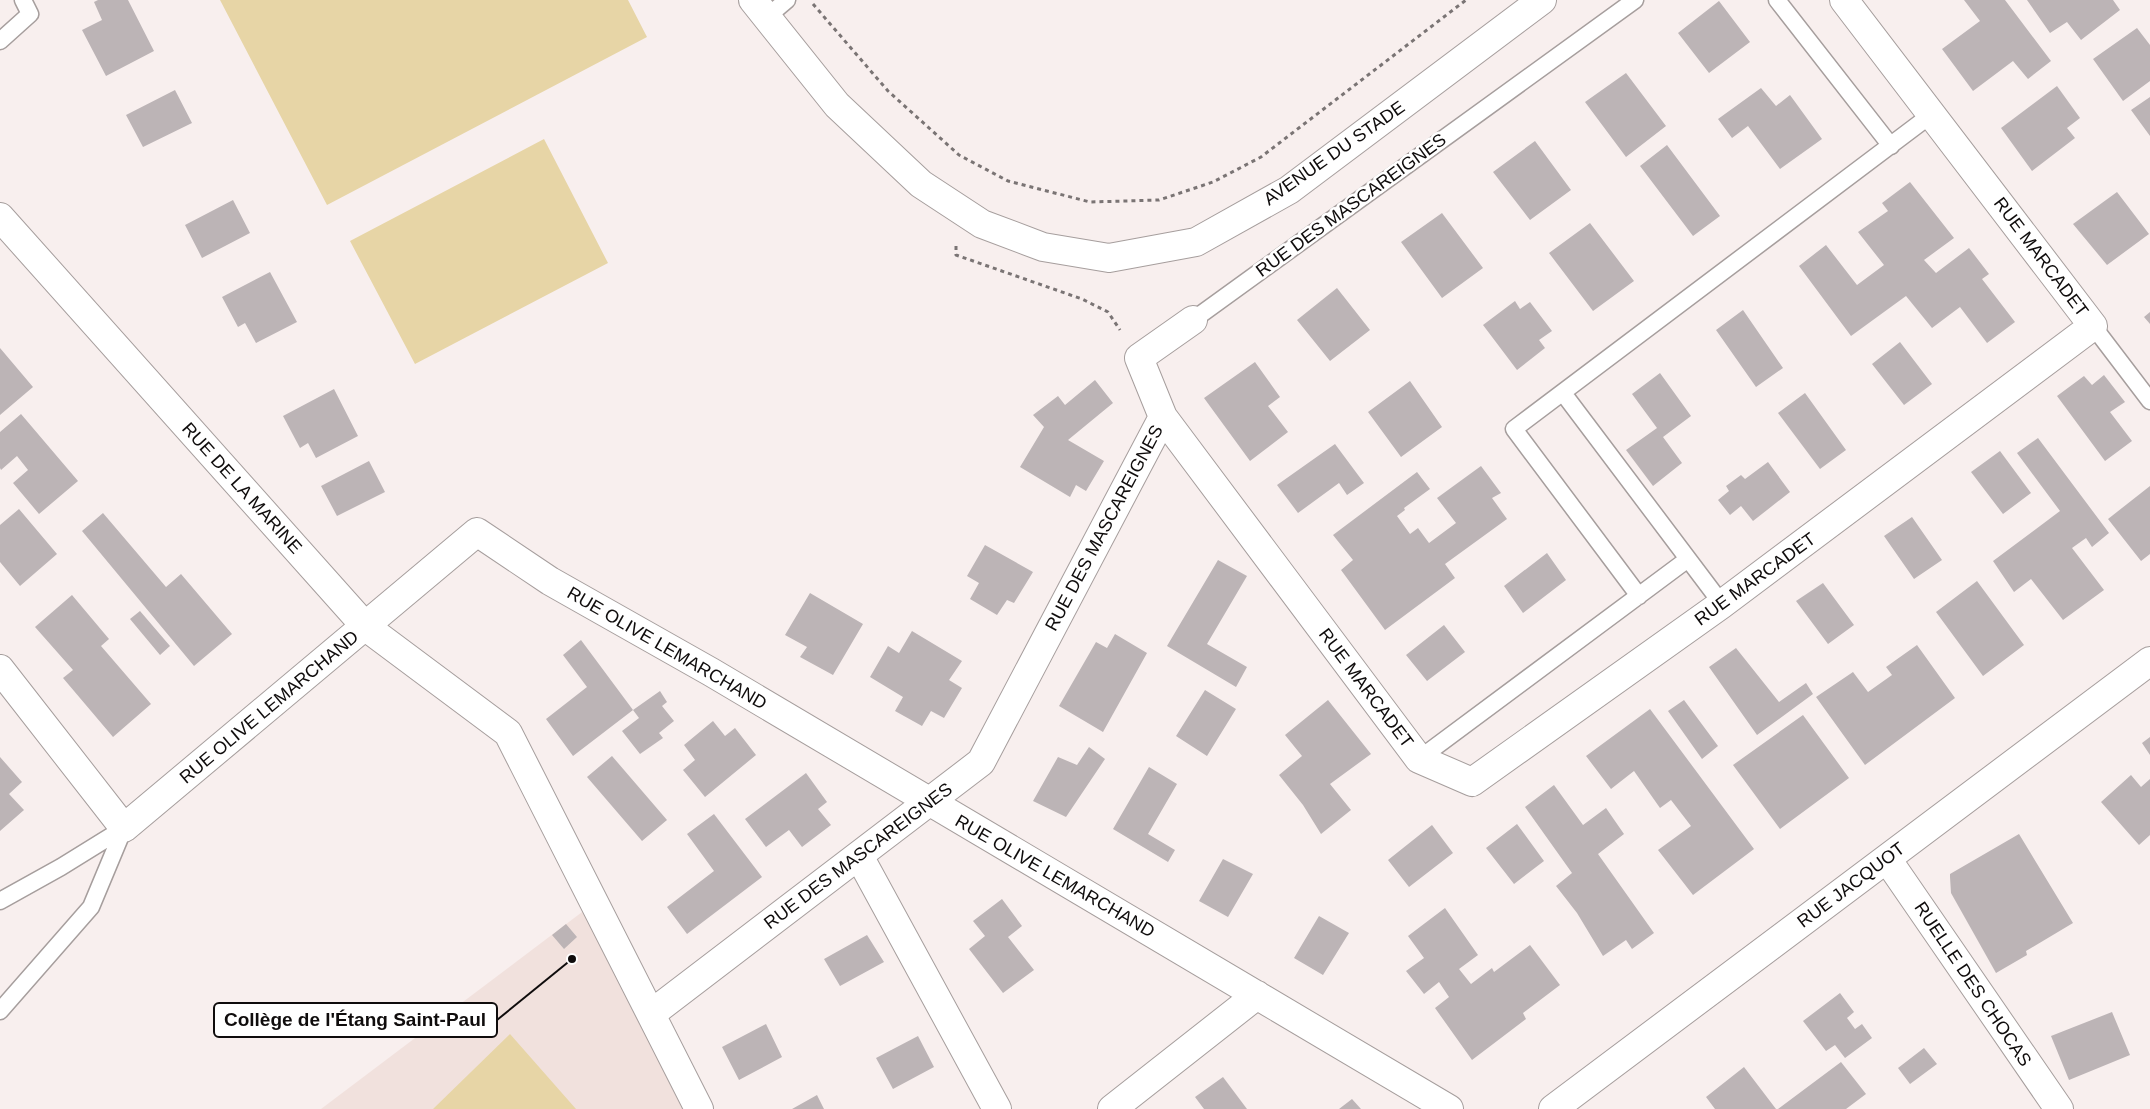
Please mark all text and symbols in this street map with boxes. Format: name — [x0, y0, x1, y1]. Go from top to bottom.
street label: AVENUE DU STADE — [1260, 97, 1408, 209]
street label: RUE DES MASCAREIGNES — [1252, 129, 1450, 281]
street label: RUE MARCADET — [1990, 193, 2092, 321]
street label: RUE DE LA MARINE — [178, 418, 306, 558]
street label: RUE DES MASCAREIGNES — [1041, 422, 1167, 634]
street label: RUE MARCADET — [1691, 529, 1819, 629]
street label: RUE OLIVE LEMARCHAND — [564, 583, 770, 713]
street label: RUE MARCADET — [1315, 624, 1417, 752]
street label: RUE OLIVE LEMARCHAND — [176, 626, 362, 788]
street label: RUE DES MASCAREIGNES — [760, 779, 956, 933]
street label: RUE OLIVE LEMARCHAND — [952, 811, 1158, 941]
street label: RUE JACQUOT — [1793, 838, 1909, 932]
street label: RUELLE DES CHOCAS — [1910, 898, 2036, 1070]
callout: Collège de l'Étang Saint-Paul — [214, 1003, 497, 1037]
text: Collège de l'Étang Saint-Paul — [224, 1009, 486, 1030]

